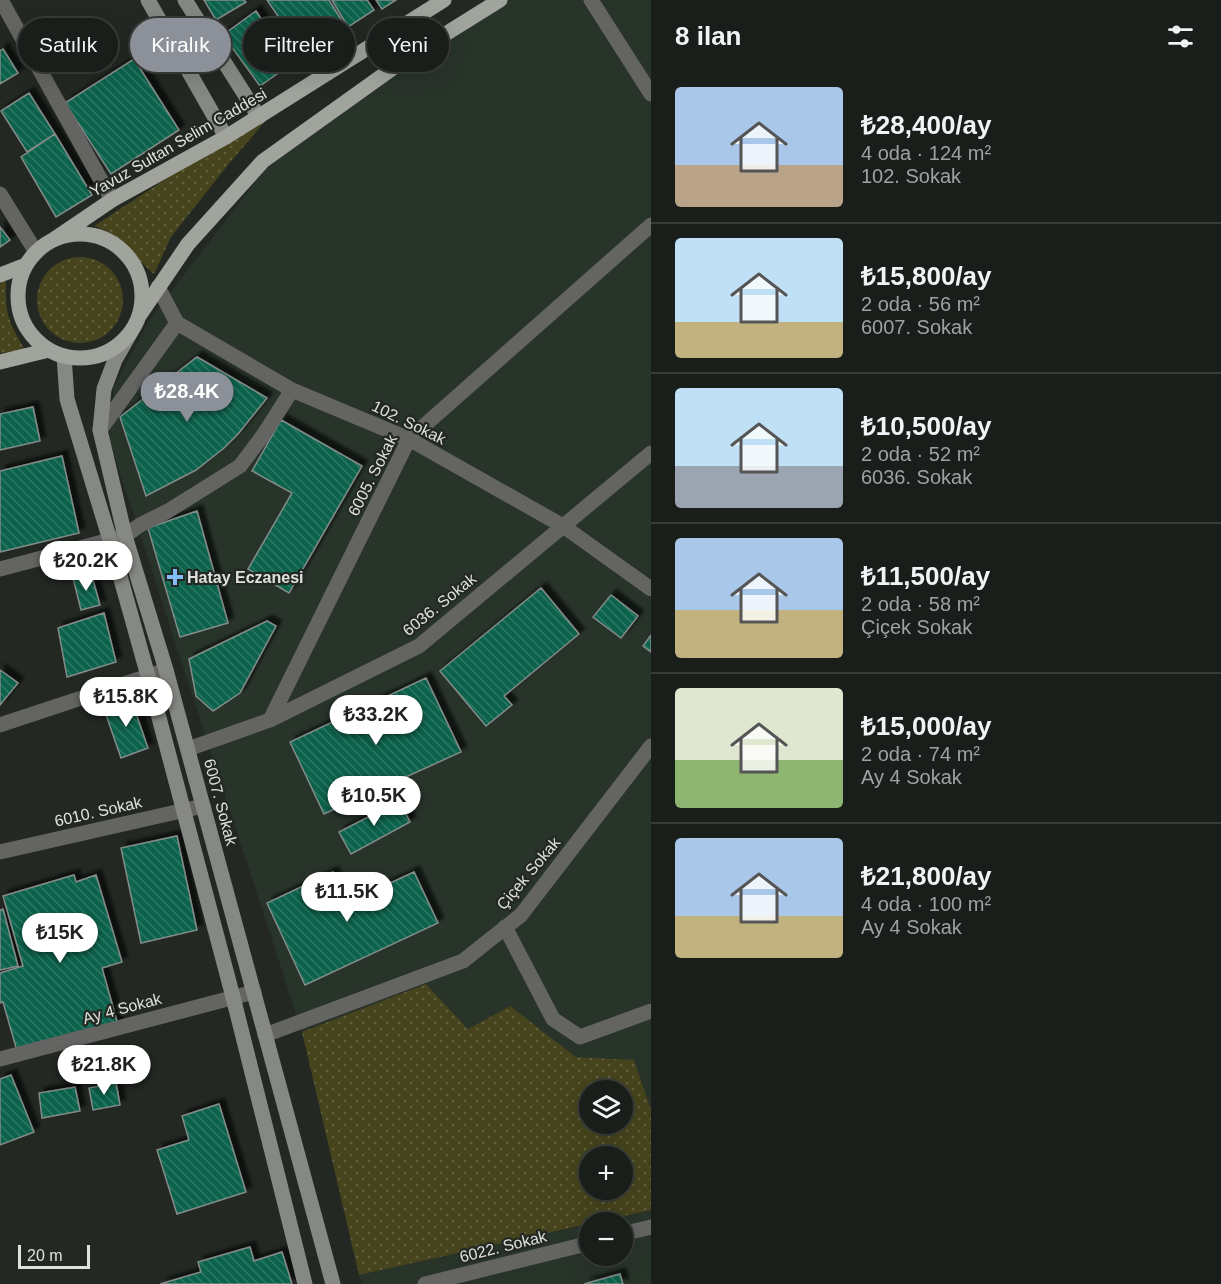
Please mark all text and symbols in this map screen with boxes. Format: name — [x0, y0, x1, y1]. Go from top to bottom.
chip: Satılık — [18, 18, 118, 72]
chip: Kiralık — [130, 18, 231, 72]
chip: Filtreler — [243, 18, 355, 72]
chip: Yeni — [367, 18, 449, 72]
icon: filters — [1164, 20, 1197, 53]
text: 8 ilan — [675, 21, 741, 51]
street label: Yavuz Sultan Selim Caddesi — [87, 85, 269, 200]
text: ₺28,400/ay — [861, 110, 992, 140]
icon: home — [723, 111, 795, 183]
text: 4 oda · 124 m² — [861, 142, 991, 164]
text: 102. Sokak — [861, 165, 961, 187]
text: ₺15,800/ay — [861, 261, 992, 291]
icon: home — [723, 262, 795, 334]
text: 2 oda · 56 m² — [861, 293, 980, 315]
text: 6007. Sokak — [861, 316, 972, 338]
pin: ₺28.4K — [138, 372, 236, 423]
text: ₺28.4K — [155, 380, 219, 402]
street label: 102. Sokak — [369, 397, 449, 448]
text: ₺10,500/ay — [861, 411, 992, 441]
icon: home — [723, 412, 795, 484]
street label: 6005. Sokak — [345, 431, 401, 519]
text: 2 oda · 52 m² — [861, 443, 980, 465]
text: 6036. Sokak — [861, 466, 972, 488]
pin: ₺20.2K — [37, 541, 135, 592]
text: ₺20.2K — [54, 549, 118, 571]
text: ₺11,500/ay — [861, 561, 990, 591]
icon: home — [723, 562, 795, 634]
place label: Hatay Eczanesi — [187, 569, 304, 586]
street label: 6036. Sokak — [399, 569, 480, 639]
marker: Hatay Eczanesi — [168, 570, 182, 584]
text: 2 oda · 58 m² — [861, 593, 980, 615]
text: Çiçek Sokak — [861, 616, 972, 638]
pin: ₺15.8K — [77, 677, 175, 728]
text: ₺15.8K — [94, 685, 158, 707]
pin: ₺33.2K — [327, 695, 425, 746]
text: ₺33.2K — [344, 703, 408, 725]
text: ₺15,000/ay — [861, 711, 992, 741]
icon: home — [723, 712, 795, 784]
text: 2 oda · 74 m² — [861, 743, 980, 765]
street label: 6007. Sokak — [201, 757, 240, 848]
text: Ay 4 Sokak — [861, 766, 962, 788]
pin: ₺10.5K — [325, 776, 423, 827]
text: ₺10.5K — [342, 784, 406, 806]
street label: 6010. Sokak — [53, 793, 144, 830]
street label: Çiçek Sokak — [493, 833, 564, 913]
text: ₺21,800/ay — [861, 861, 992, 891]
icon: home — [723, 862, 795, 934]
pin: ₺11.5K — [298, 872, 396, 923]
text: ₺11.5K — [315, 880, 379, 902]
text: 4 oda · 100 m² — [861, 893, 991, 915]
pin: ₺15K — [24, 913, 96, 964]
text: Ay 4 Sokak — [861, 916, 962, 938]
text: ₺15K — [36, 921, 84, 943]
street label: Ay 4 Sokak — [81, 990, 164, 1027]
pin: ₺21.8K — [55, 1045, 153, 1096]
text: ₺21.8K — [72, 1053, 136, 1075]
map controls — [579, 1080, 633, 1266]
button: layers — [579, 1080, 633, 1134]
button: + — [579, 1146, 633, 1200]
button: − — [579, 1212, 633, 1266]
street label: 6022. Sokak — [458, 1227, 549, 1265]
scale bar — [18, 1242, 90, 1270]
text: 20 m — [27, 1247, 63, 1264]

